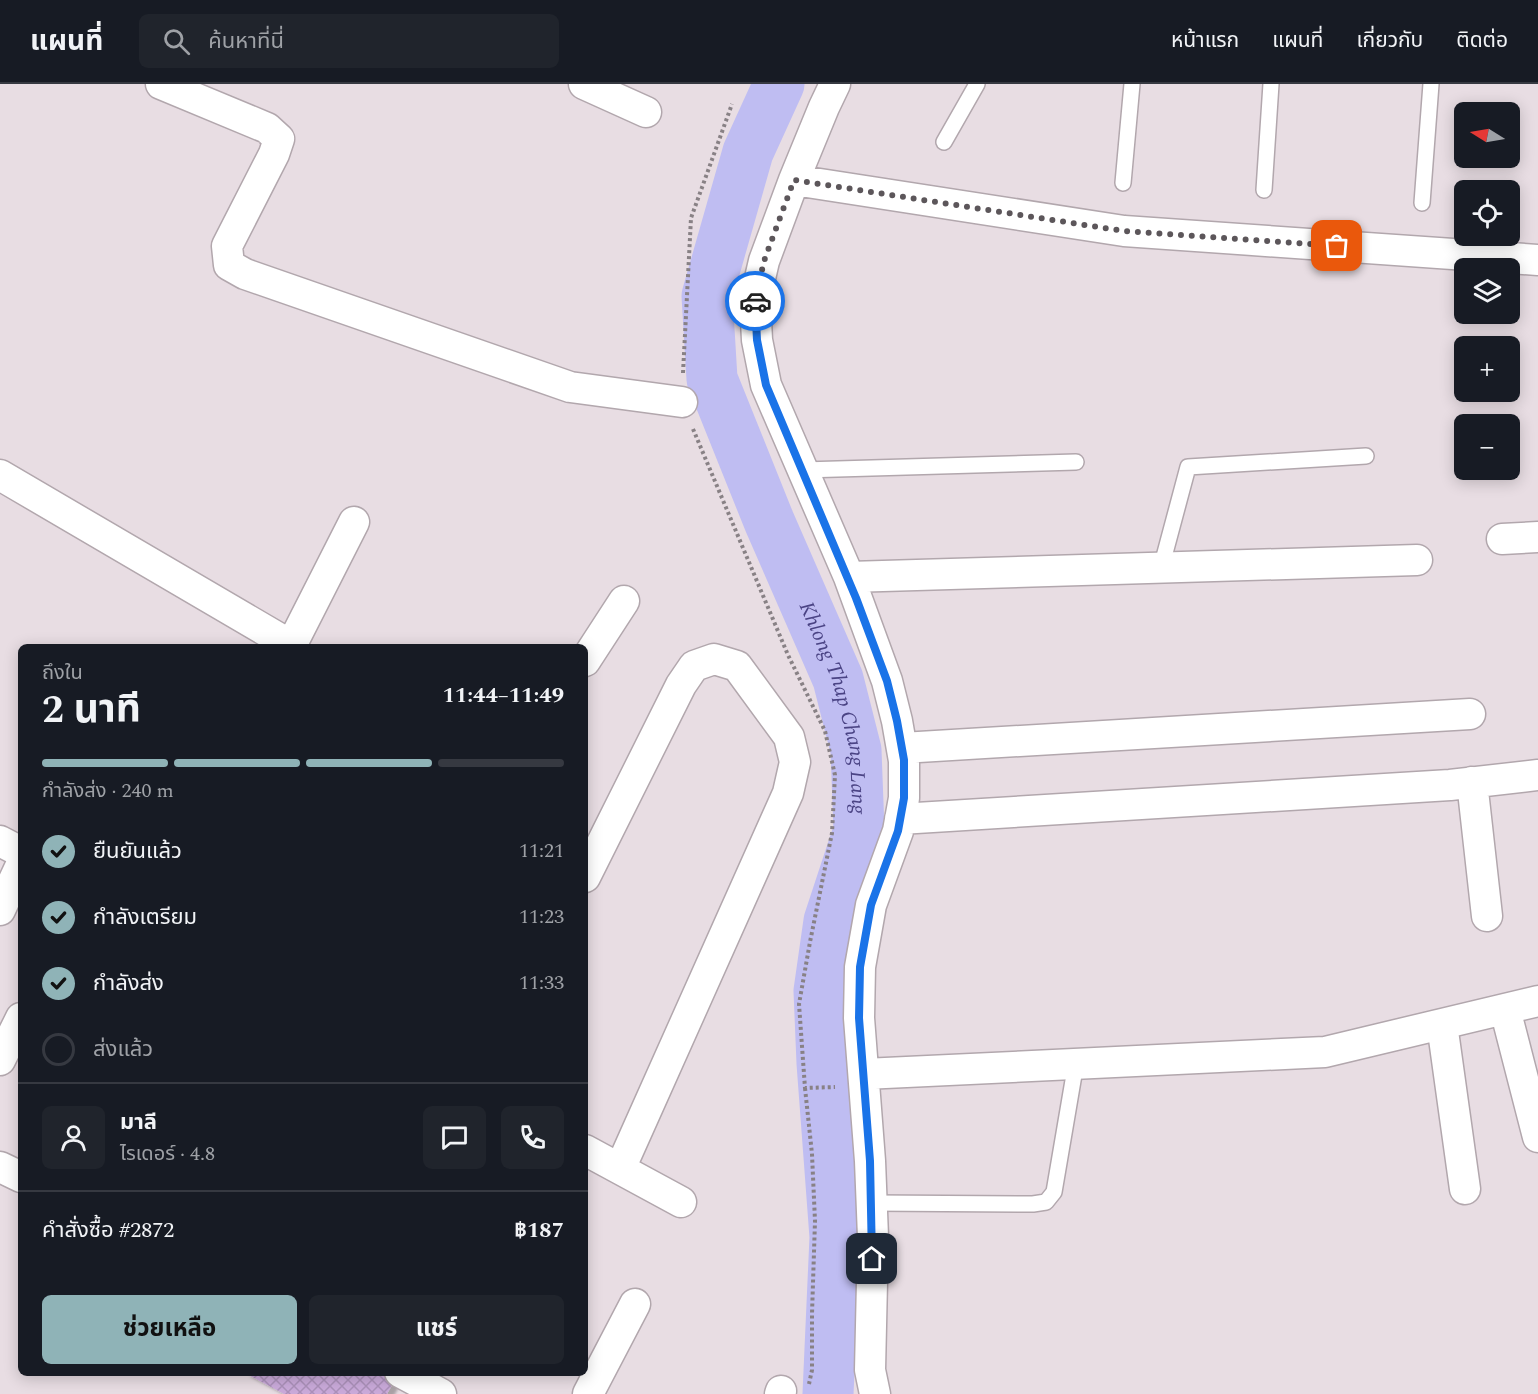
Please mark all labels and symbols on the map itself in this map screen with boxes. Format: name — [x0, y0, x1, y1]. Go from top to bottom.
north arrow — [1454, 102, 1520, 168]
pin — [1311, 220, 1362, 271]
courier — [725, 271, 785, 331]
water label: Khlong Thap Chang Lang — [790, 596, 874, 815]
pin — [846, 1233, 897, 1284]

